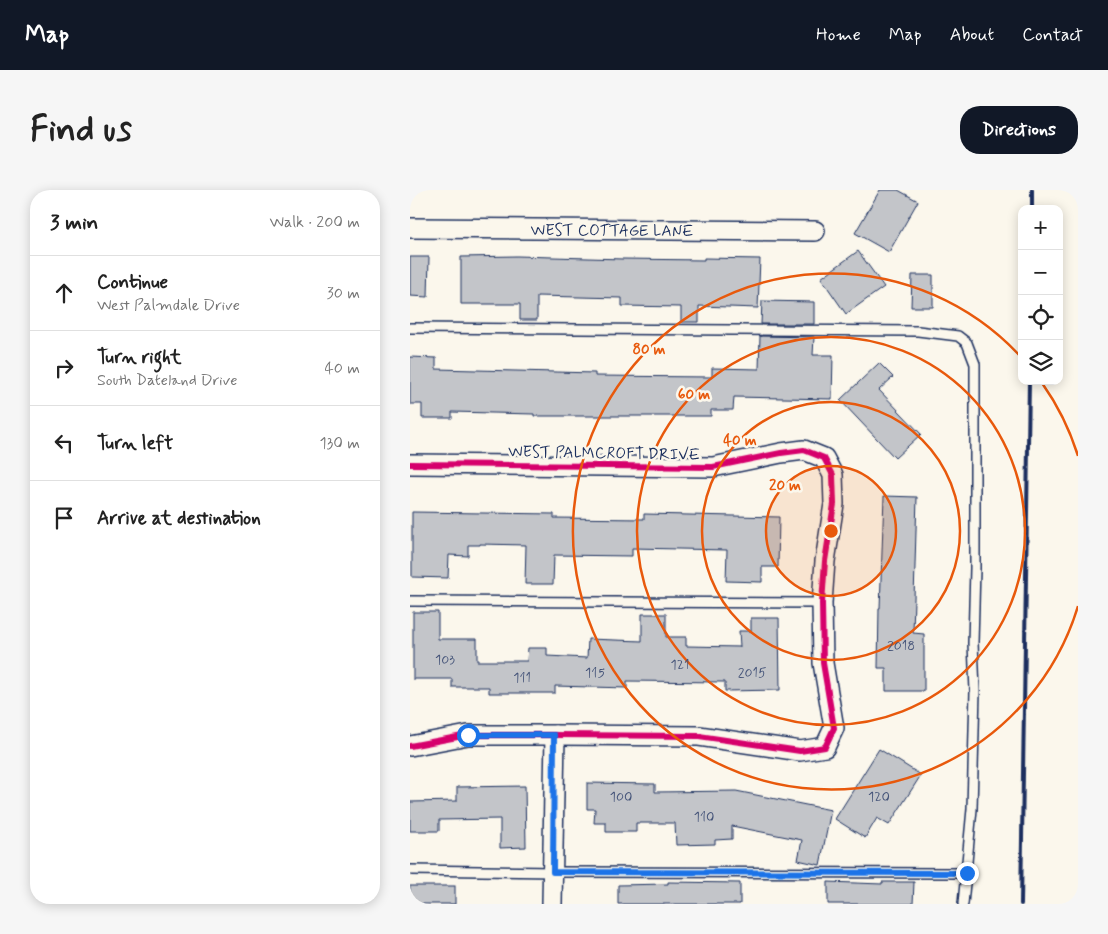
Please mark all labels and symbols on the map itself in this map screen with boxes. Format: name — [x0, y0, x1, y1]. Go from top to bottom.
street label: WEST COTTAGE LANE — [530, 220, 693, 242]
text: 80 m — [632, 340, 666, 360]
text: 60 m — [678, 385, 710, 405]
text: 40 m — [723, 431, 757, 451]
street label: WEST PALMCROFT DRIVE — [508, 441, 700, 466]
text: 20 m — [769, 476, 801, 496]
centre of rings — [822, 522, 840, 540]
house number: 2018 — [887, 637, 915, 655]
house number: 103 — [435, 651, 455, 669]
house number: 121 — [670, 656, 690, 674]
house number: 115 — [585, 664, 605, 682]
house number: 2015 — [738, 664, 766, 682]
house number: 111 — [513, 669, 531, 687]
route start — [457, 724, 480, 747]
house number: 100 — [610, 788, 632, 806]
house number: 120 — [868, 788, 890, 806]
house number: 110 — [694, 808, 714, 826]
route end — [956, 862, 979, 885]

